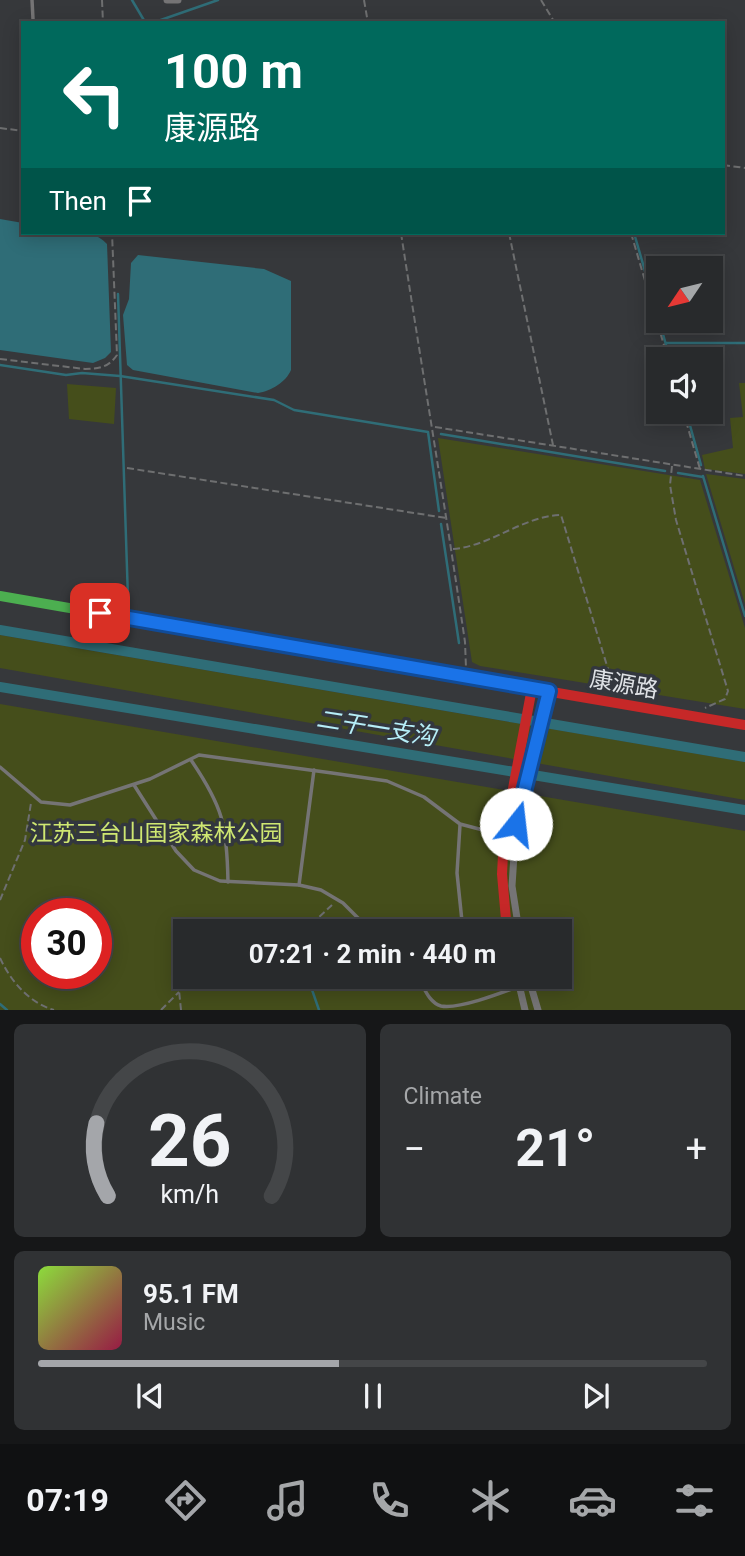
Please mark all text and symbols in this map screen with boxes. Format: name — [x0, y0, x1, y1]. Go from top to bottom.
text: 100 m — [164, 43, 303, 100]
icon: left — [49, 49, 140, 140]
text: 康源路 — [164, 109, 260, 147]
icon: arrive — [121, 182, 159, 220]
text: Then — [49, 186, 107, 216]
north arrow — [646, 256, 723, 332]
map controls — [646, 256, 723, 424]
button: sound — [646, 347, 723, 424]
pin — [70, 583, 130, 643]
icon: arrive — [81, 594, 119, 632]
street label: 康源路 — [588, 665, 660, 704]
water label: 二干一支沟 — [315, 705, 440, 752]
position arrow — [479, 787, 553, 861]
park label: 江苏三台山国家森林公园 — [30, 820, 283, 847]
speed limit sign: 30 — [21, 898, 112, 989]
text: 07:21 · 2 min · 440 m — [249, 939, 496, 969]
text: Climate — [404, 1083, 482, 1110]
text: 26 — [148, 1099, 232, 1185]
text: 21° — [515, 1118, 595, 1179]
text: − — [404, 1127, 425, 1171]
text: + — [685, 1127, 707, 1171]
text: km/h — [160, 1180, 219, 1209]
text: 95.1 FM — [143, 1279, 239, 1309]
text: Music — [143, 1309, 205, 1336]
icon: previous — [131, 1377, 169, 1415]
icon: pause — [354, 1377, 392, 1415]
icon: next — [577, 1377, 615, 1415]
icon: directions — [161, 1476, 210, 1525]
icon: music — [263, 1476, 312, 1525]
icon: phone — [365, 1476, 414, 1525]
icon: climate — [466, 1476, 515, 1525]
icon: car — [568, 1476, 617, 1525]
icon: filters — [670, 1476, 719, 1525]
text: 07:19 — [26, 1481, 109, 1519]

